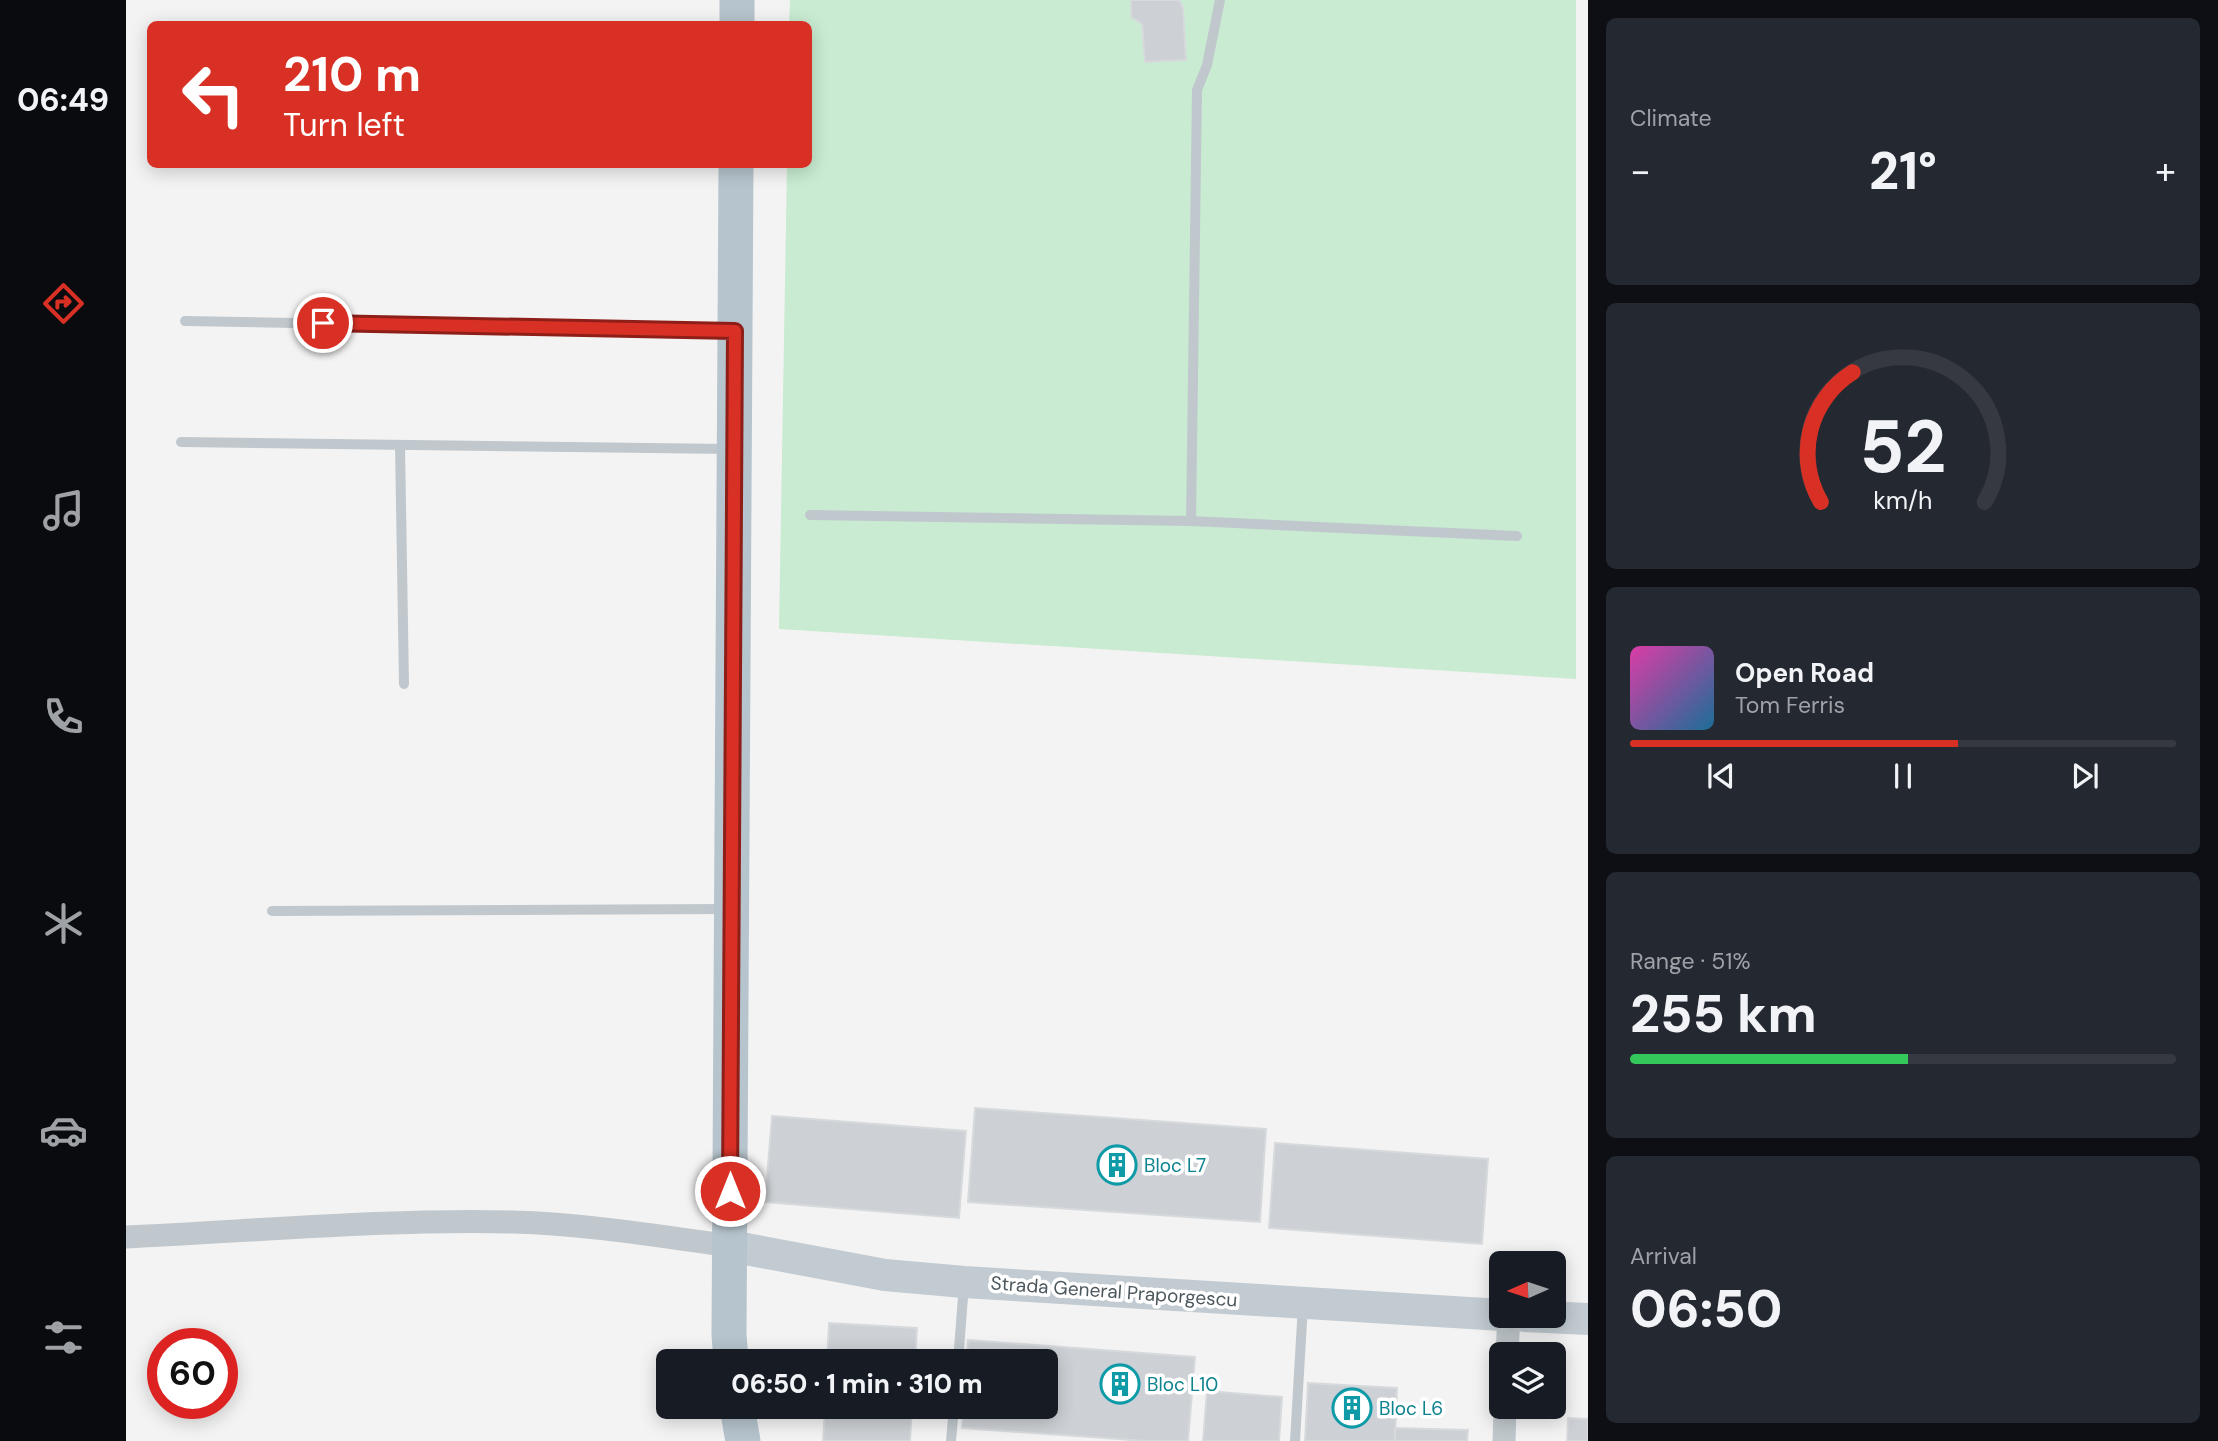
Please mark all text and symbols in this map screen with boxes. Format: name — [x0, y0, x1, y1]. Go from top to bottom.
text: 210 m — [283, 42, 421, 106]
icon: left — [168, 49, 259, 140]
text: 06:49 — [17, 79, 109, 121]
text: Climate — [1630, 103, 1712, 133]
text: Turn left — [283, 104, 405, 146]
text: 21° — [1869, 137, 1937, 205]
text: − — [1630, 146, 1651, 196]
text: + — [2155, 146, 2176, 196]
icon: directions — [39, 279, 88, 328]
pin — [293, 293, 353, 353]
icon: arrive — [304, 304, 342, 342]
text: 52 — [1860, 400, 1946, 495]
text: km/h — [1873, 484, 1933, 517]
icon: music — [39, 486, 88, 535]
text: Open Road — [1735, 656, 1874, 690]
text: Tom Ferris — [1735, 690, 1845, 720]
icon: phone — [39, 692, 88, 741]
icon: previous — [1702, 757, 1740, 795]
icon: pause — [1884, 757, 1922, 795]
icon: next — [2066, 757, 2104, 795]
icon: climate — [39, 899, 88, 948]
text: Range · 51% — [1630, 946, 1751, 976]
text: 255 km — [1630, 980, 1817, 1048]
icon: car — [39, 1106, 88, 1155]
building icon: Bloc L7 — [1096, 1144, 1138, 1186]
place label: Bloc L7 — [1144, 1153, 1206, 1178]
position arrow — [693, 1154, 767, 1228]
text: Arrival — [1630, 1241, 1697, 1271]
north arrow — [1489, 1251, 1566, 1328]
map controls — [1489, 1251, 1566, 1419]
street label: Strada General Praporgescu — [990, 1270, 1238, 1313]
text: 06:50 — [1630, 1275, 1782, 1343]
icon: filters — [39, 1313, 88, 1362]
speed limit sign: 60 — [147, 1328, 238, 1419]
button: layers — [1489, 1342, 1566, 1419]
building icon: Bloc L10 — [1099, 1363, 1141, 1405]
text: 06:50 · 1 min · 310 m — [731, 1367, 983, 1401]
place label: Bloc L10 — [1147, 1372, 1218, 1397]
building icon: Bloc L6 — [1331, 1387, 1373, 1429]
place label: Bloc L6 — [1379, 1396, 1443, 1421]

